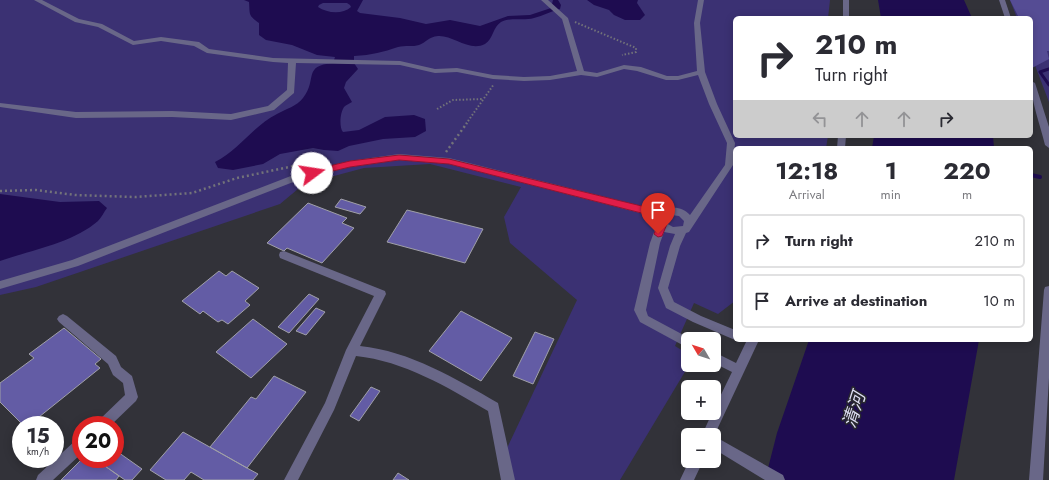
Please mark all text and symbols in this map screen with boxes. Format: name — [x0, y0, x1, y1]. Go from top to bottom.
text: 210 m — [815, 24, 898, 65]
icon: right — [749, 32, 801, 84]
text: Turn right — [815, 62, 887, 88]
icon: left — [809, 108, 831, 130]
icon: ahead — [851, 108, 873, 130]
icon: ahead — [893, 108, 915, 130]
icon: right — [935, 108, 957, 130]
position arrow — [291, 152, 333, 194]
text: 12:18 — [775, 153, 838, 188]
text: 1 — [885, 153, 897, 188]
text: 220 — [943, 153, 991, 188]
text: Arrival — [789, 185, 825, 204]
text: min — [881, 185, 901, 204]
text: m — [962, 185, 972, 204]
pin — [641, 193, 675, 234]
icon: arrive — [647, 199, 669, 221]
icon: right — [751, 230, 773, 252]
text: Turn right — [785, 230, 853, 252]
text: 210 m — [975, 230, 1015, 252]
icon: arrive — [751, 290, 773, 312]
text: Arrive at destination — [785, 290, 927, 312]
text: 10 m — [983, 290, 1015, 312]
north arrow — [681, 332, 721, 372]
map controls — [681, 332, 721, 468]
button: + — [681, 380, 721, 420]
water label: 清河 — [836, 386, 873, 431]
speed limit sign: 20 — [72, 416, 124, 468]
text: 15 — [26, 422, 50, 451]
button: − — [681, 428, 721, 468]
text: km/h — [27, 444, 49, 459]

